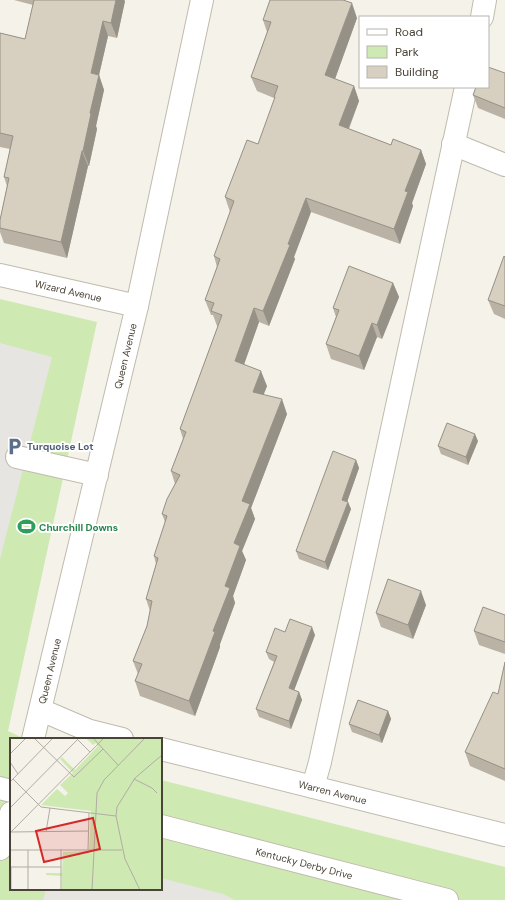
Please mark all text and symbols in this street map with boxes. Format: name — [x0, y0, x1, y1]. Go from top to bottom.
legend — [359, 16, 489, 88]
text: Road — [395, 24, 423, 40]
text: Park — [395, 44, 419, 60]
text: Building — [395, 64, 439, 80]
street label: Wizard Avenue — [33, 277, 103, 304]
street label: Queen Avenue — [111, 321, 139, 390]
parking icon: Turquoise Lot — [4, 436, 24, 456]
place label: Turquoise Lot — [27, 440, 93, 453]
sports icon: Churchill Downs — [16, 517, 36, 537]
place label: Churchill Downs — [39, 521, 118, 534]
street label: Queen Avenue — [35, 636, 64, 705]
inset map — [10, 738, 162, 890]
street label: Warren Avenue — [297, 777, 369, 807]
street label: Kentucky Derby Drive — [254, 844, 354, 882]

